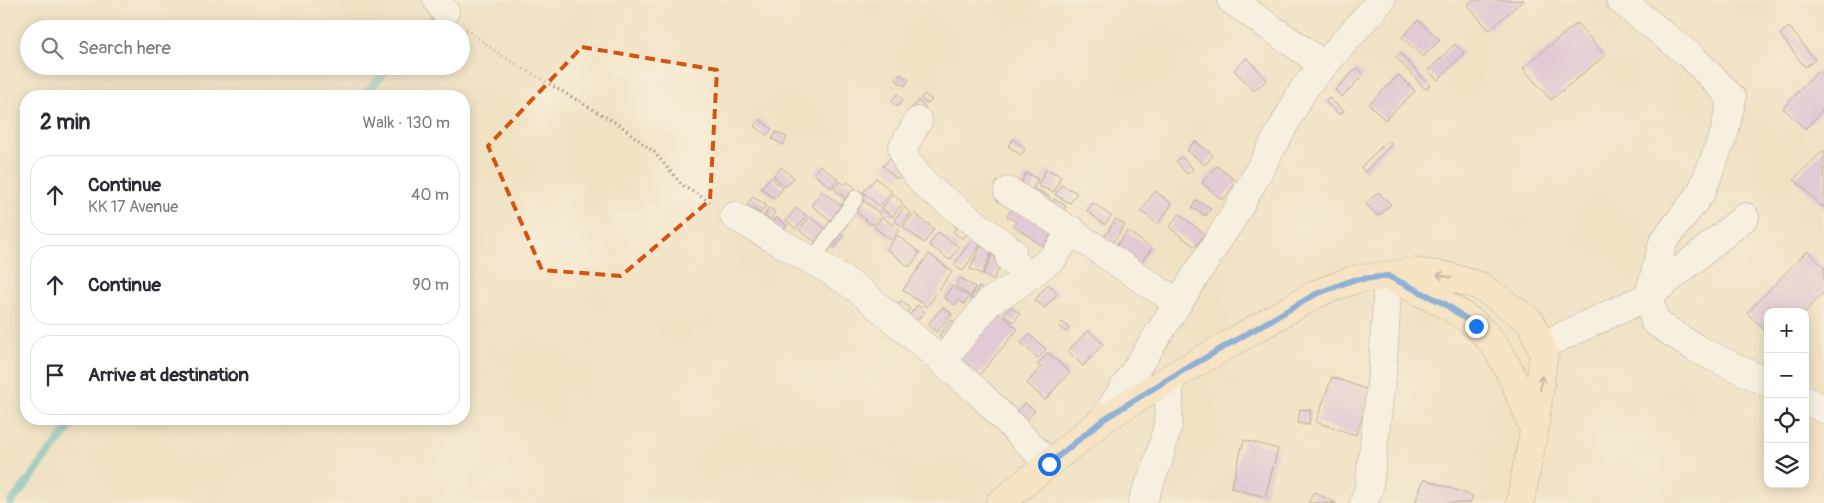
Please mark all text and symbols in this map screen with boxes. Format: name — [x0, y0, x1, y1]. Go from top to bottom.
search box — [20, 20, 470, 75]
icon: search — [38, 34, 66, 62]
text: Search here — [78, 36, 171, 60]
text: 2 min — [40, 109, 90, 136]
text: Walk · 130 m — [363, 113, 450, 133]
text: Continue — [88, 173, 161, 197]
icon: ahead — [41, 181, 69, 209]
text: 40 m — [411, 185, 449, 205]
text: KK 17 Avenue — [88, 197, 178, 217]
icon: ahead — [41, 271, 69, 299]
one-way arrow — [1437, 271, 1453, 281]
text: Continue — [88, 273, 161, 297]
text: 90 m — [412, 275, 449, 295]
map controls — [1764, 308, 1809, 488]
button: + — [1764, 308, 1809, 353]
route end — [1465, 315, 1488, 338]
button: − — [1764, 353, 1809, 398]
icon: arrive — [41, 361, 69, 389]
text: Arrive at destination — [88, 363, 249, 387]
one-way arrow — [1536, 375, 1546, 391]
button: locate — [1764, 398, 1809, 443]
button: layers — [1764, 443, 1809, 488]
route start — [1038, 453, 1061, 476]

